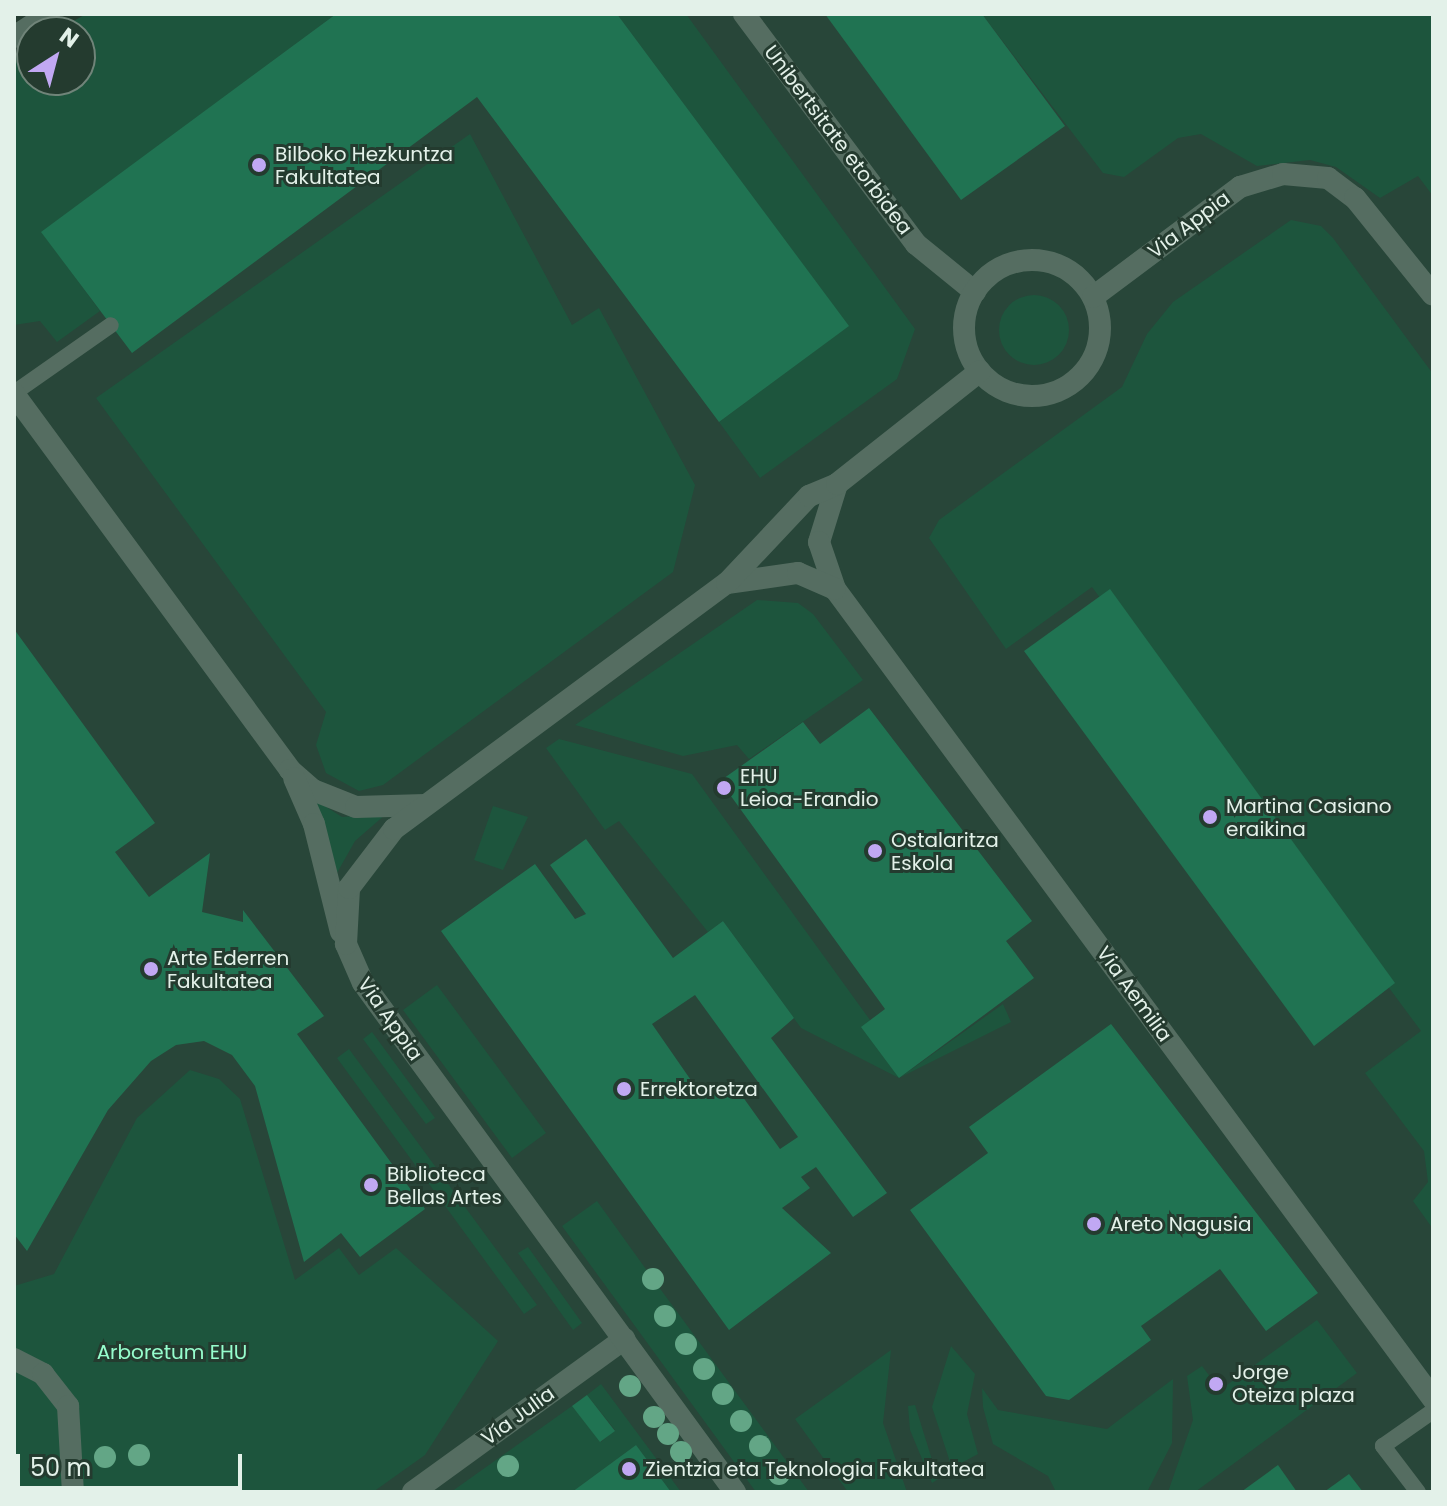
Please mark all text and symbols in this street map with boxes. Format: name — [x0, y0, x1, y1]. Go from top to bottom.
north arrow — [16, 16, 96, 96]
text: N — [53, 20, 85, 55]
street label: Unibertsitate etorbidea — [759, 41, 917, 239]
place label: Bilboko Hezkuntza Fakultatea — [275, 142, 453, 189]
marker: Bilboko Hezkuntza Fakultatea — [250, 156, 268, 174]
street label: Via Appia — [1143, 186, 1235, 264]
place label: EHU Leioa-Erandio — [740, 764, 879, 811]
marker: EHU Leioa-Erandio — [715, 779, 733, 797]
place label: Martina Casiano eraikina — [1226, 794, 1391, 841]
marker: Martina Casiano eraikina — [1201, 808, 1219, 826]
place label: Ostalaritza Eskola — [891, 828, 999, 875]
marker: Ostalaritza Eskola — [866, 842, 884, 860]
street label: Via Aemilia — [1091, 942, 1177, 1046]
place label: Arte Ederren Fakultatea — [167, 946, 289, 993]
marker: Arte Ederren Fakultatea — [142, 960, 160, 978]
street label: Via Appia — [353, 973, 427, 1065]
place label: Errektoretza — [640, 1077, 758, 1101]
marker: Errektoretza — [615, 1080, 633, 1098]
place label: Biblioteca Bellas Artes — [387, 1162, 502, 1209]
marker: Biblioteca Bellas Artes — [362, 1176, 380, 1194]
place label: Areto Nagusia — [1110, 1212, 1252, 1236]
marker: Areto Nagusia — [1085, 1215, 1103, 1233]
park label: Arboretum EHU — [97, 1340, 247, 1364]
place label: Jorge Oteiza plaza — [1232, 1360, 1355, 1407]
marker: Jorge Oteiza plaza — [1207, 1375, 1225, 1393]
street label: Vía Julia — [477, 1382, 559, 1450]
scale bar — [20, 1438, 246, 1488]
text: 50 m — [30, 1451, 91, 1484]
place label: Zientzia eta Teknologia Fakultatea — [645, 1457, 984, 1481]
marker: Zientzia eta Teknologia Fakultatea — [620, 1460, 638, 1478]

